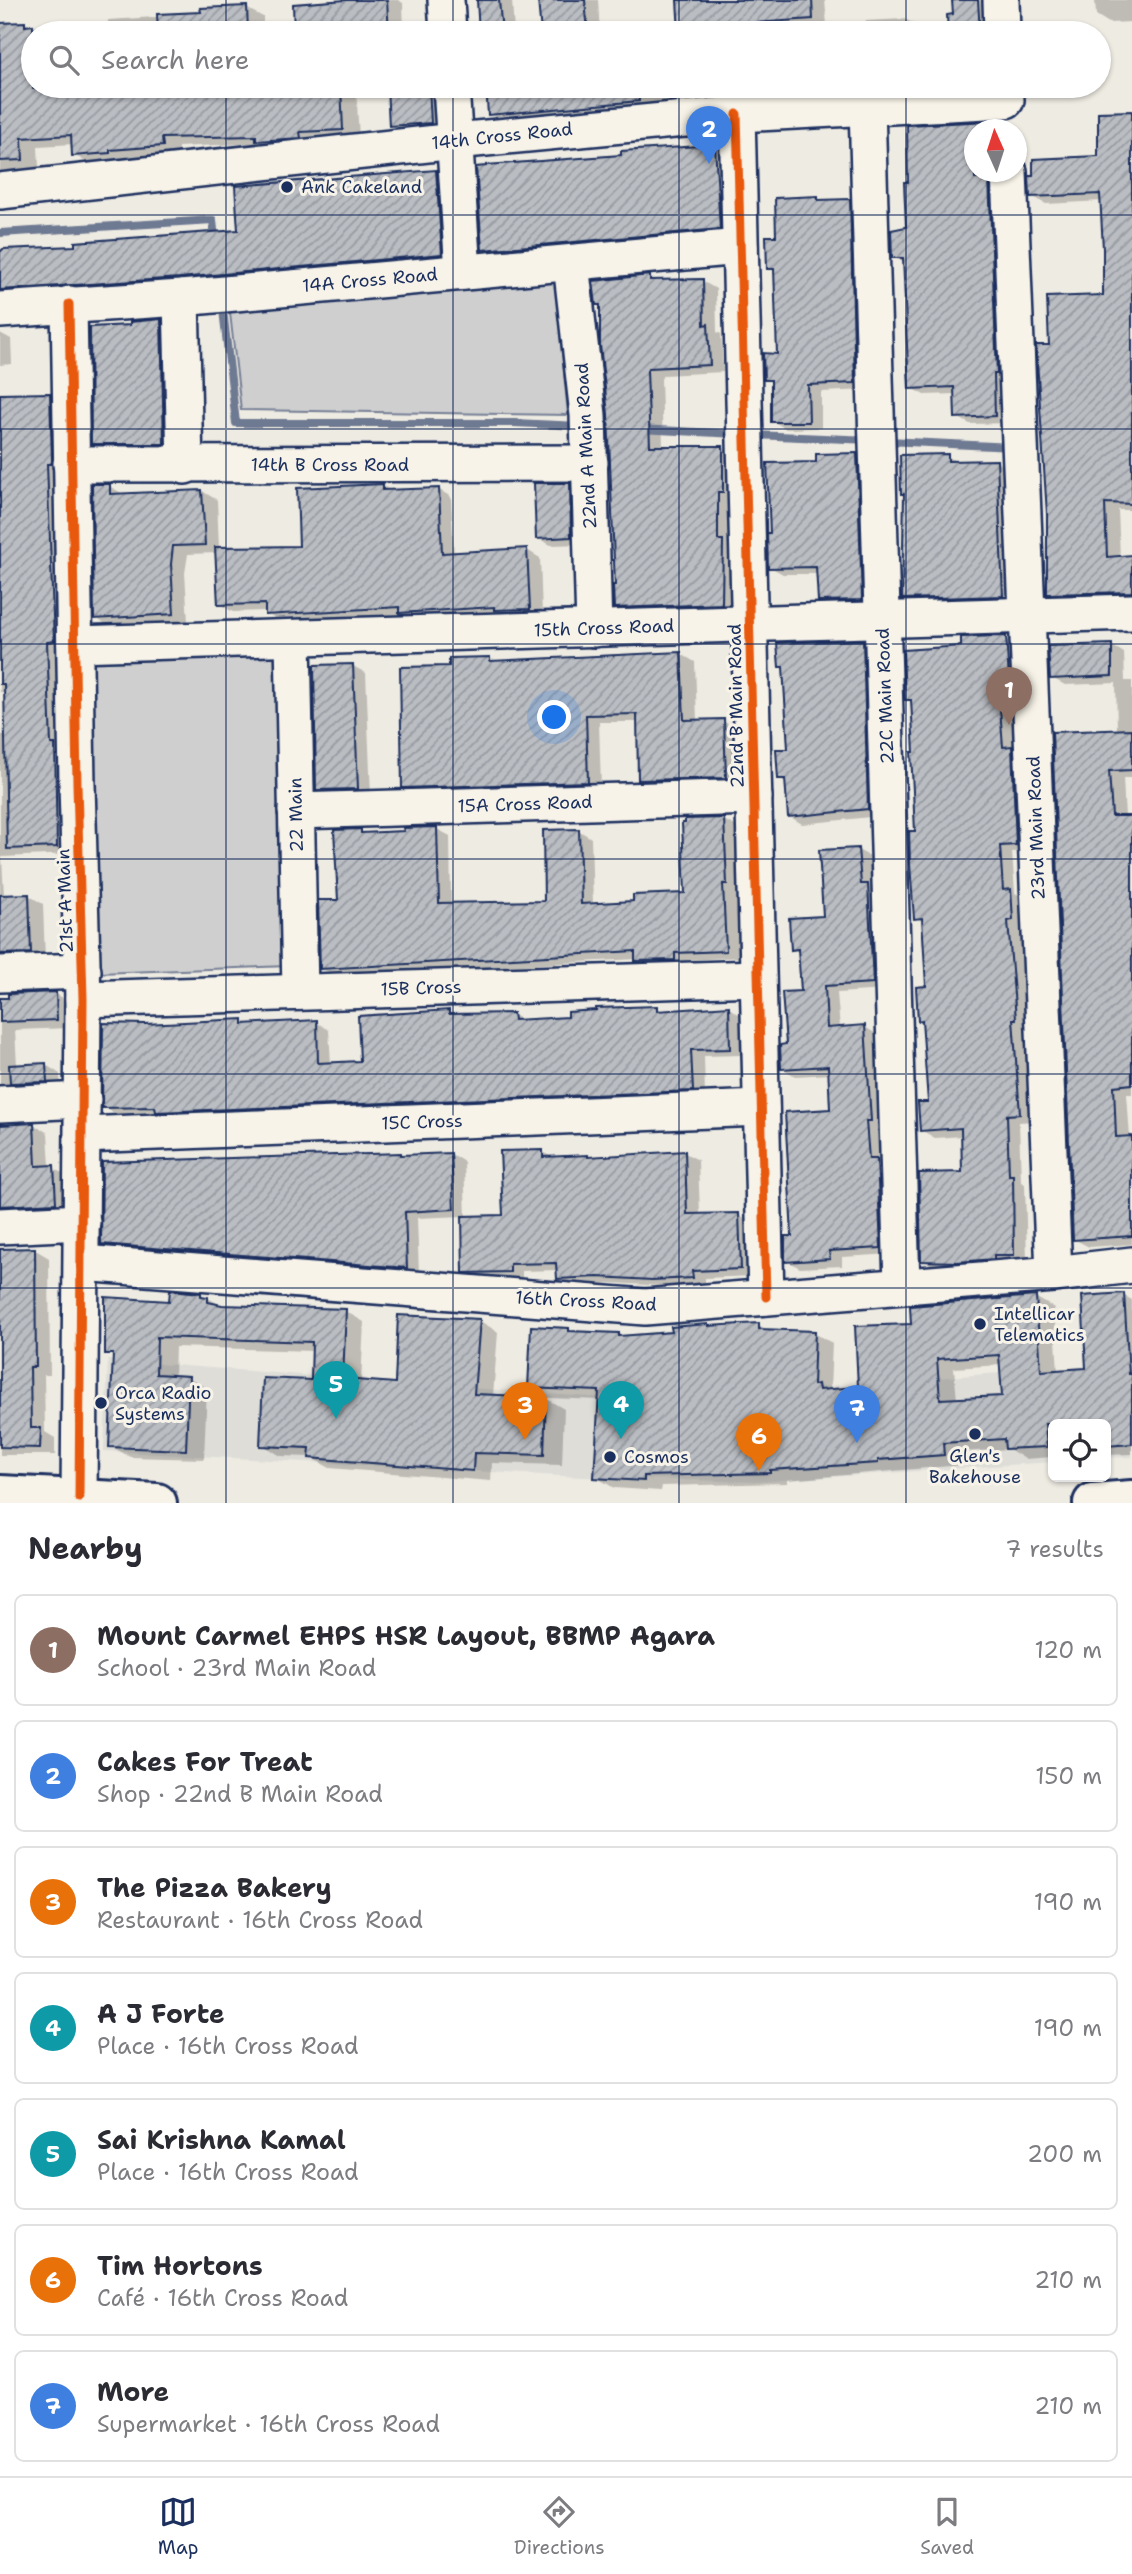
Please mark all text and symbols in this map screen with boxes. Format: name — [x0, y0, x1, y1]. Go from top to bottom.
search box — [21, 21, 1111, 98]
icon: search — [45, 41, 83, 79]
text: Search here — [101, 42, 250, 77]
pin: 2 — [686, 106, 732, 164]
street label: 14th Cross Road — [430, 117, 574, 155]
north arrow — [964, 119, 1027, 182]
place label: Ank Cakeland — [301, 175, 422, 199]
marker: Ank Cakeland — [279, 179, 295, 195]
street label: 14A Cross Road — [301, 262, 439, 298]
street label: 22nd A Main Road — [570, 362, 602, 530]
street label: 14th B Cross Road — [251, 453, 409, 477]
street label: 15th Cross Road — [533, 614, 675, 642]
street label: 22nd B Main Road — [723, 624, 749, 788]
street label: 22C Main Road — [871, 627, 899, 765]
pin: 1 — [986, 667, 1032, 725]
your location — [537, 700, 571, 734]
street label: 23rd Main Road — [1021, 755, 1051, 901]
street label: 22 Main — [283, 777, 309, 853]
street label: 15A Cross Road — [457, 790, 593, 818]
street label: 21st A Main — [51, 848, 79, 954]
street label: 15B Cross — [380, 975, 462, 1001]
street label: 15C Cross — [381, 1109, 463, 1135]
street label: 16th Cross Road — [515, 1285, 657, 1317]
place label: Intellicar Telematics — [994, 1302, 1085, 1347]
marker: Intellicar Telematics — [972, 1316, 988, 1332]
pin: 5 — [313, 1361, 359, 1419]
place label: Orca Radio Systems — [115, 1381, 212, 1426]
pin: 4 — [598, 1381, 644, 1439]
pin: 3 — [502, 1382, 548, 1440]
pin: 7 — [834, 1385, 880, 1443]
marker: Orca Radio Systems — [93, 1395, 109, 1411]
pin: 6 — [736, 1413, 782, 1471]
map controls — [1048, 1419, 1111, 1482]
button: locate — [1048, 1419, 1111, 1482]
marker: Glen's Bakehouse — [967, 1426, 983, 1442]
place label: Glen's Bakehouse — [929, 1444, 1021, 1489]
place label: Cosmos — [624, 1445, 689, 1469]
marker: Cosmos — [602, 1449, 618, 1465]
text: Nearby — [28, 1528, 143, 1569]
text: 7 results — [1005, 1534, 1104, 1564]
text: Mount Carmel EHPS HSR Layout, BBMP Agara — [97, 1618, 715, 1653]
text: 1 — [48, 1635, 58, 1665]
text: 120 m — [1034, 1635, 1102, 1665]
text: School · 23rd Main Road — [97, 1653, 376, 1683]
text: Cakes For Treat — [97, 1744, 313, 1779]
text: 2 — [45, 1761, 61, 1791]
text: 150 m — [1035, 1761, 1102, 1791]
text: Shop · 22nd B Main Road — [97, 1779, 383, 1809]
text: The Pizza Bakery — [97, 1870, 332, 1905]
text: 3 — [45, 1887, 61, 1917]
text: 190 m — [1034, 1887, 1102, 1917]
text: Restaurant · 16th Cross Road — [97, 1905, 423, 1935]
text: A J Forte — [97, 1996, 225, 2031]
text: 4 — [45, 2013, 61, 2043]
text: 190 m — [1034, 2013, 1102, 2043]
text: Place · 16th Cross Road — [97, 2031, 359, 2061]
text: Sai Krishna Kamal — [97, 2122, 346, 2157]
text: 5 — [46, 2139, 60, 2169]
text: 200 m — [1027, 2139, 1102, 2169]
text: Place · 16th Cross Road — [97, 2157, 359, 2187]
text: Tim Hortons — [97, 2248, 263, 2283]
text: 6 — [45, 2265, 61, 2295]
text: 210 m — [1034, 2265, 1102, 2295]
text: Café · 16th Cross Road — [97, 2283, 348, 2313]
text: More — [97, 2374, 169, 2409]
text: 7 — [45, 2391, 61, 2421]
text: 210 m — [1034, 2391, 1102, 2421]
text: Supermarket · 16th Cross Road — [97, 2409, 440, 2439]
tab: Map — [158, 2493, 198, 2560]
tab: Directions — [514, 2493, 605, 2560]
tab: Saved — [920, 2493, 974, 2560]

